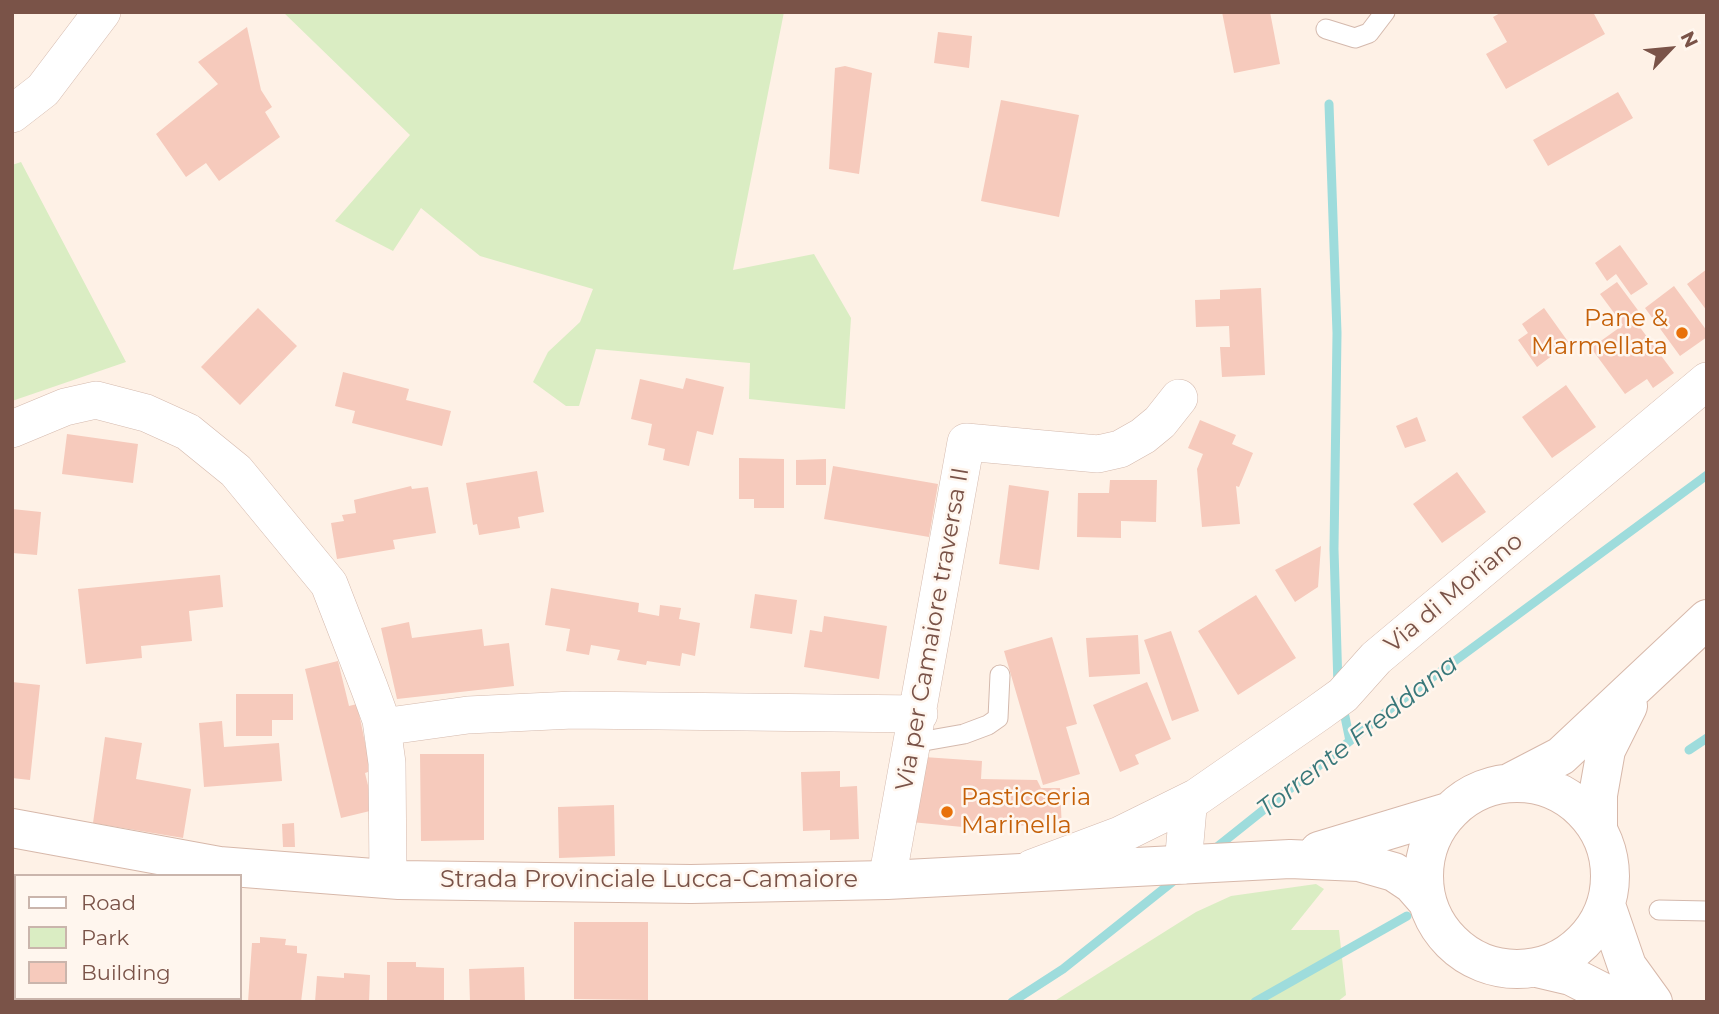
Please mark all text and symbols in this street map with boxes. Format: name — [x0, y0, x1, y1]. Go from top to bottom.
north arrow — [1635, 14, 1705, 84]
text: N — [1676, 28, 1703, 52]
place label: Pane & Marmellata — [1531, 305, 1668, 361]
marker: Pane & Marmellata — [1674, 325, 1690, 341]
street label: Via per Camaiore traversa II — [890, 465, 976, 793]
street label: Via di Moriano — [1379, 527, 1529, 659]
water label: Torrente Freddana — [1251, 649, 1465, 825]
place label: Pasticceria Marinella — [961, 784, 1091, 840]
marker: Pasticceria Marinella — [939, 804, 955, 820]
street label: Strada Provinciale Lucca-Camaiore — [440, 866, 858, 894]
legend — [14, 874, 242, 1000]
text: Road — [81, 890, 136, 915]
text: Park — [81, 925, 129, 950]
text: Building — [81, 960, 171, 985]

